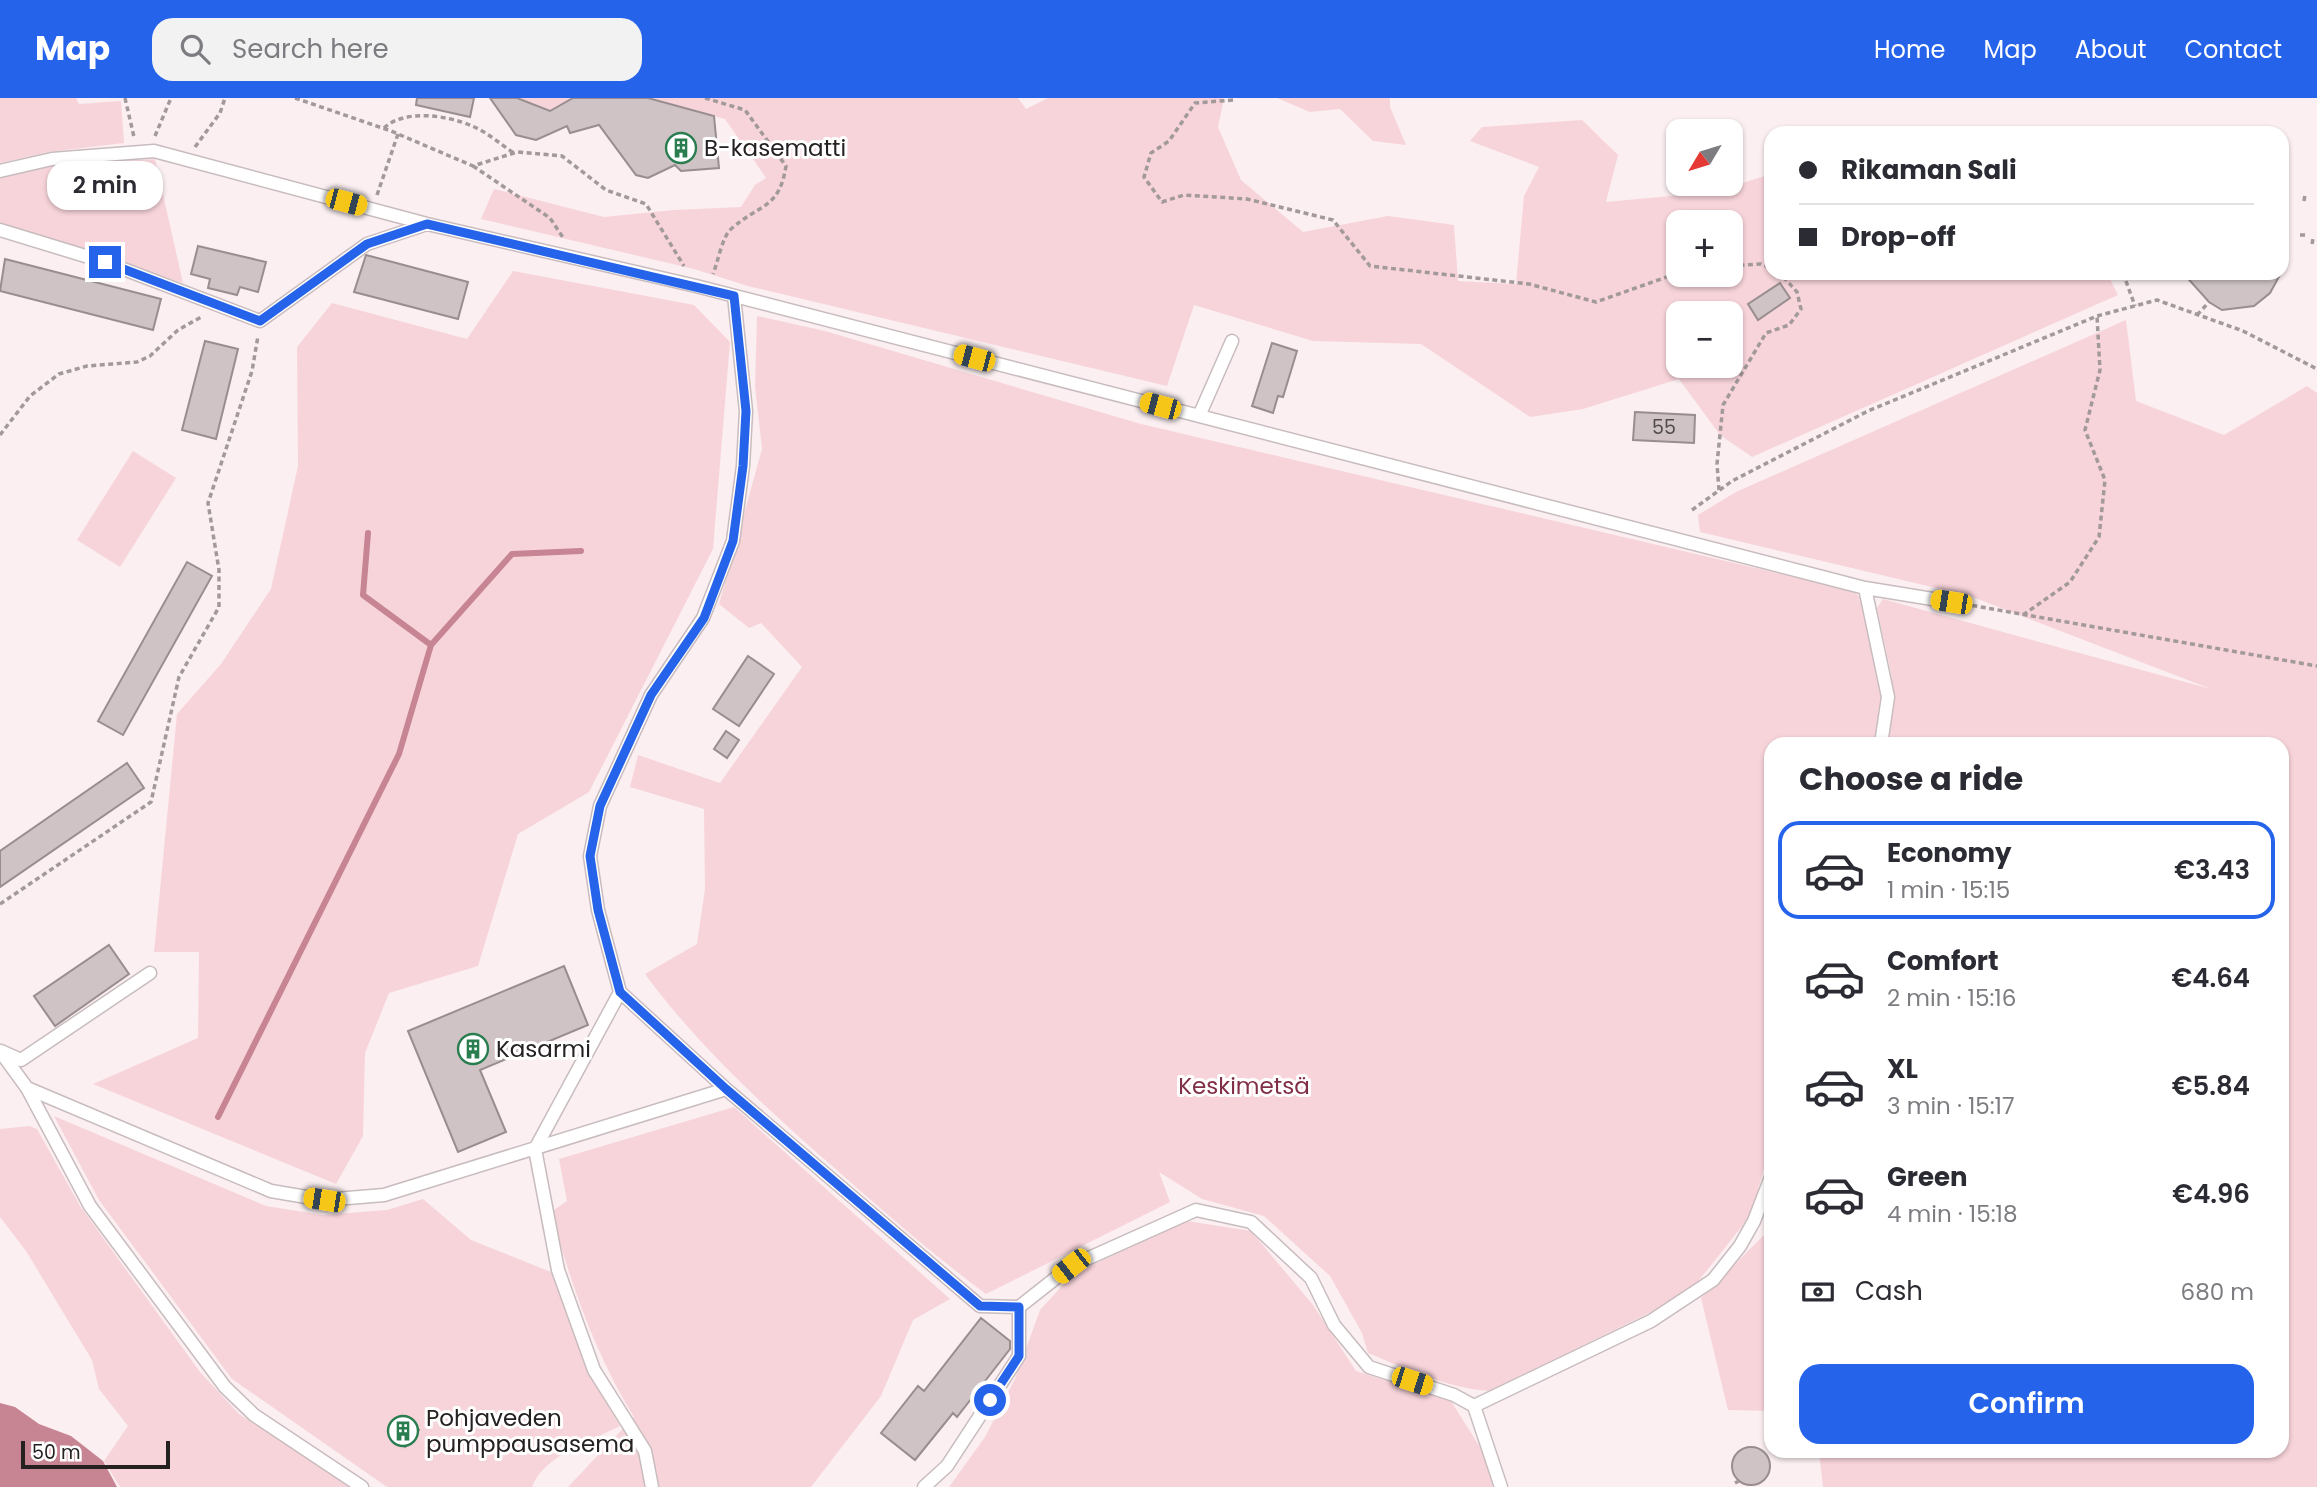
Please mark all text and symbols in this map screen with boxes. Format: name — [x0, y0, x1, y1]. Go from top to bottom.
search box — [152, 18, 642, 81]
text: Map — [35, 25, 110, 72]
icon: search — [176, 30, 214, 68]
text: Search here — [232, 31, 389, 67]
text: Home — [1874, 33, 1946, 66]
text: Map — [1984, 33, 2037, 66]
text: About — [2075, 33, 2146, 66]
text: Contact — [2184, 33, 2282, 66]
north arrow — [1666, 119, 1743, 196]
map controls — [1666, 119, 1743, 378]
building icon: B-kasematti — [664, 131, 698, 165]
place label: B-kasematti — [704, 132, 846, 164]
text: Rikaman Sali — [1841, 152, 2017, 188]
callout: 2 min — [47, 160, 163, 209]
text: 2 min — [73, 169, 137, 201]
car — [323, 186, 370, 218]
button: + — [1666, 210, 1743, 287]
text: Drop-off — [1841, 219, 1956, 255]
route end — [89, 246, 121, 278]
button: − — [1666, 301, 1743, 378]
car — [951, 342, 998, 374]
car — [1137, 390, 1184, 422]
house number: 55 — [1652, 414, 1676, 441]
car — [1929, 588, 1974, 616]
text: Choose a ride — [1799, 756, 2023, 801]
text: Economy — [1887, 835, 2011, 871]
icon: car — [1803, 839, 1866, 902]
text: €3.43 — [2174, 852, 2250, 888]
text: 1 min · 15:15 — [1887, 874, 2010, 906]
text: Comfort — [1887, 943, 1999, 979]
icon: car — [1803, 947, 1866, 1010]
text: €4.64 — [2171, 960, 2250, 996]
text: 2 min · 15:16 — [1887, 982, 2016, 1014]
building icon: Kasarmi — [456, 1032, 490, 1066]
place label: Kasarmi — [496, 1033, 591, 1065]
text: XL — [1887, 1051, 1918, 1087]
icon: car — [1803, 1055, 1866, 1118]
text: €5.84 — [2172, 1068, 2250, 1104]
park label: Keskimetsä — [1178, 1070, 1310, 1102]
text: 3 min · 15:17 — [1887, 1090, 2015, 1122]
text: Green — [1887, 1159, 1968, 1195]
icon: car — [1803, 1163, 1866, 1226]
text: €4.96 — [2172, 1176, 2250, 1212]
car — [302, 1186, 347, 1214]
text: 4 min · 15:18 — [1887, 1198, 2017, 1230]
car — [1048, 1245, 1095, 1287]
icon: cash — [1799, 1273, 1837, 1311]
text: Cash — [1855, 1273, 1923, 1309]
text: 680 m — [2181, 1276, 2254, 1308]
button: Confirm — [1799, 1364, 2254, 1444]
car — [1389, 1365, 1436, 1397]
route start — [974, 1384, 1006, 1416]
place label: Pohjaveden pumppausasema — [426, 1402, 634, 1460]
building icon: Pohjaveden pumppausasema — [386, 1414, 420, 1448]
scale bar — [21, 1438, 170, 1470]
text: 50 m — [32, 1439, 81, 1466]

